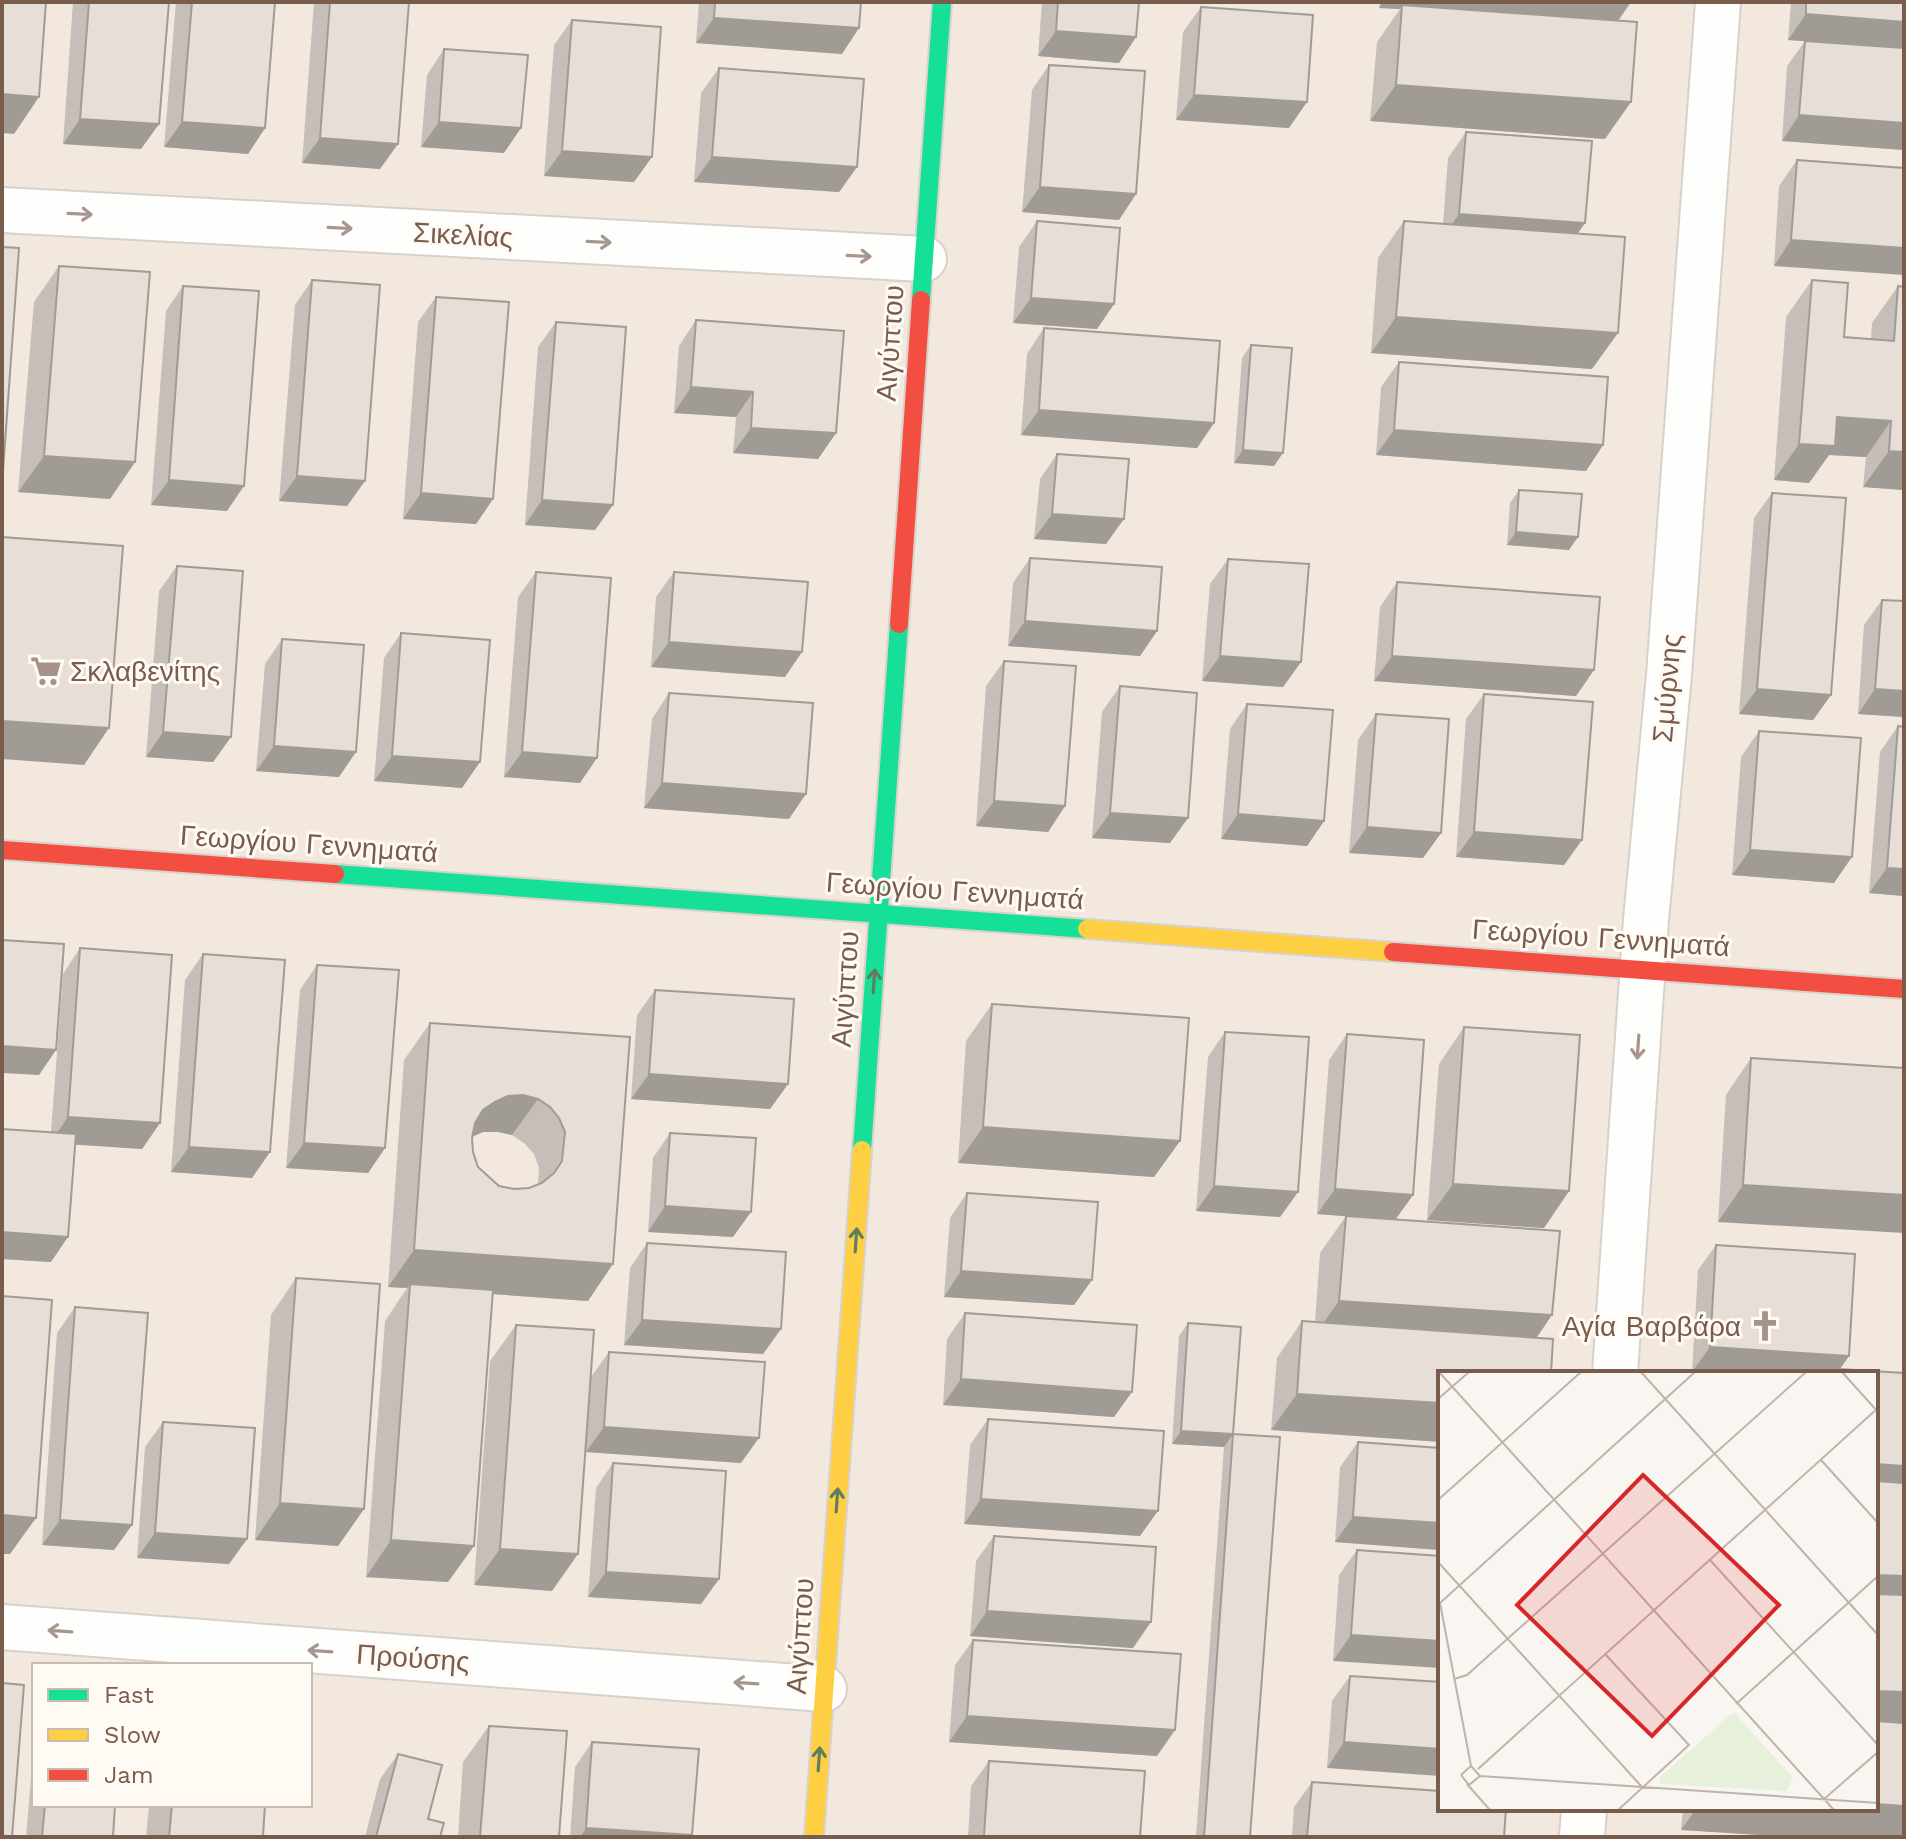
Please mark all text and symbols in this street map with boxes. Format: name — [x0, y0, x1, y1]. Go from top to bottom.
one-way arrow — [66, 207, 93, 222]
street label: Σικελίας — [412, 216, 514, 254]
one-way arrow — [326, 221, 352, 236]
one-way arrow — [585, 235, 612, 250]
one-way arrow — [845, 249, 872, 264]
street label: Αιγύπτου — [869, 284, 911, 402]
street label: Σμύρνης — [1646, 632, 1688, 744]
supermarket icon: Σκλαβενίτης — [29, 654, 63, 688]
place label: Σκλαβενίτης — [70, 655, 220, 688]
street label: Γεωργίου Γεννηματά — [179, 819, 439, 869]
street label: Γεωργίου Γεννηματά — [825, 866, 1085, 916]
street label: Γεωργίου Γεννηματά — [1471, 913, 1731, 963]
street label: Αιγύπτου — [824, 930, 866, 1048]
one-way arrow — [867, 968, 882, 995]
one-way arrow — [1630, 1033, 1645, 1060]
one-way arrow — [848, 1227, 863, 1254]
church icon: Αγία Βαρβάρα — [1748, 1309, 1782, 1343]
place label: Αγία Βαρβάρα — [1562, 1310, 1741, 1343]
inset map — [1438, 1371, 1878, 1811]
one-way arrow — [830, 1487, 845, 1514]
street label: Αιγύπτου — [779, 1577, 821, 1695]
one-way arrow — [47, 1623, 74, 1638]
street label: Προύσης — [355, 1638, 471, 1678]
one-way arrow — [307, 1643, 333, 1658]
legend — [32, 1663, 312, 1807]
one-way arrow — [733, 1675, 760, 1690]
text: Fast — [104, 1681, 154, 1709]
text: Slow — [104, 1721, 161, 1749]
one-way arrow — [812, 1746, 827, 1773]
text: Jam — [104, 1761, 154, 1789]

